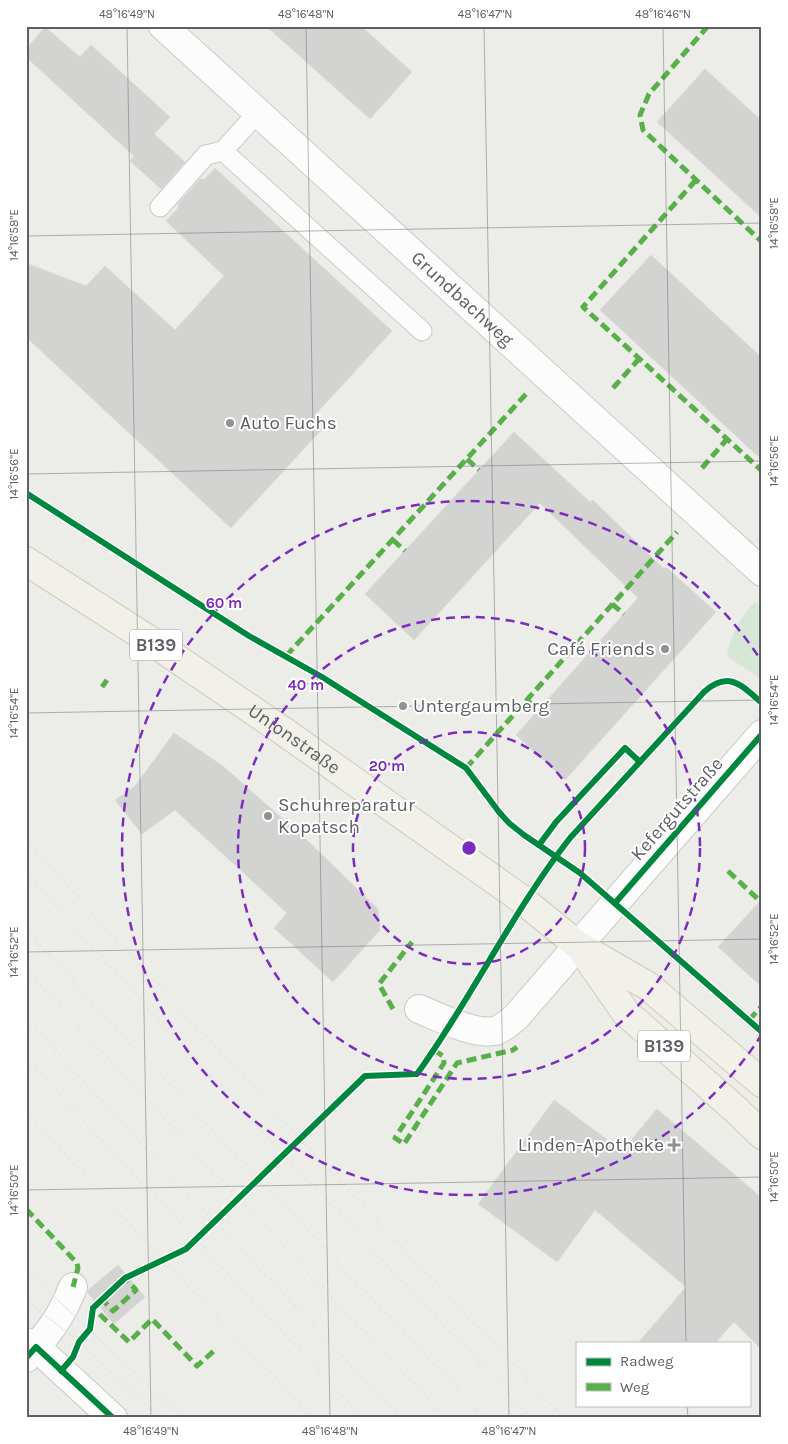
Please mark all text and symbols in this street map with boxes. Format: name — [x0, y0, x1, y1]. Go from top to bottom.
text: 48°16'49"N — [99, 7, 155, 21]
text: 48°16'48"N — [278, 7, 334, 21]
text: 48°16'47"N — [458, 7, 512, 21]
text: 48°16'46"N — [635, 7, 691, 21]
text: 14°16'58"E — [767, 197, 781, 249]
text: 14°16'58"E — [7, 209, 21, 261]
street label: Grundbachweg — [407, 247, 518, 351]
place label: Auto Fuchs — [240, 412, 337, 434]
marker: Auto Fuchs — [224, 417, 236, 429]
text: 14°16'56"E — [767, 435, 781, 487]
text: 14°16'56"E — [7, 448, 21, 500]
text: 60 m — [206, 594, 242, 612]
road number: B139 — [130, 630, 182, 660]
place label: Café Friends — [547, 638, 655, 660]
marker: Café Friends — [659, 643, 671, 655]
text: 14°16'54"E — [767, 674, 781, 726]
text: 40 m — [288, 676, 324, 694]
text: 14°16'54"E — [7, 687, 21, 739]
place label: Untergaumberg — [413, 695, 549, 717]
street label: Unionstraße — [244, 699, 345, 779]
marker: Untergaumberg — [397, 700, 409, 712]
street label: Kefergutstraße — [626, 753, 728, 865]
text: 20 m — [369, 757, 405, 775]
place label: Schuhreparatur Kopatsch — [278, 794, 415, 838]
marker: Schuhreparatur Kopatsch — [262, 810, 274, 822]
centre of rings — [460, 839, 478, 857]
text: 14°16'52"E — [767, 913, 781, 965]
text: 14°16'52"E — [7, 926, 21, 978]
road number: B139 — [638, 1030, 690, 1062]
place label: Linden-Apotheke — [518, 1134, 664, 1156]
marker: Linden-Apotheke — [668, 1139, 680, 1151]
text: 14°16'50"E — [767, 1151, 781, 1203]
text: 14°16'50"E — [7, 1164, 21, 1216]
legend — [576, 1342, 750, 1406]
text: Radweg — [620, 1352, 674, 1370]
text: Weg — [620, 1378, 650, 1396]
text: 48°16'49"N — [123, 1424, 179, 1438]
text: 48°16'48"N — [302, 1424, 358, 1438]
text: 48°16'47"N — [482, 1424, 536, 1438]

